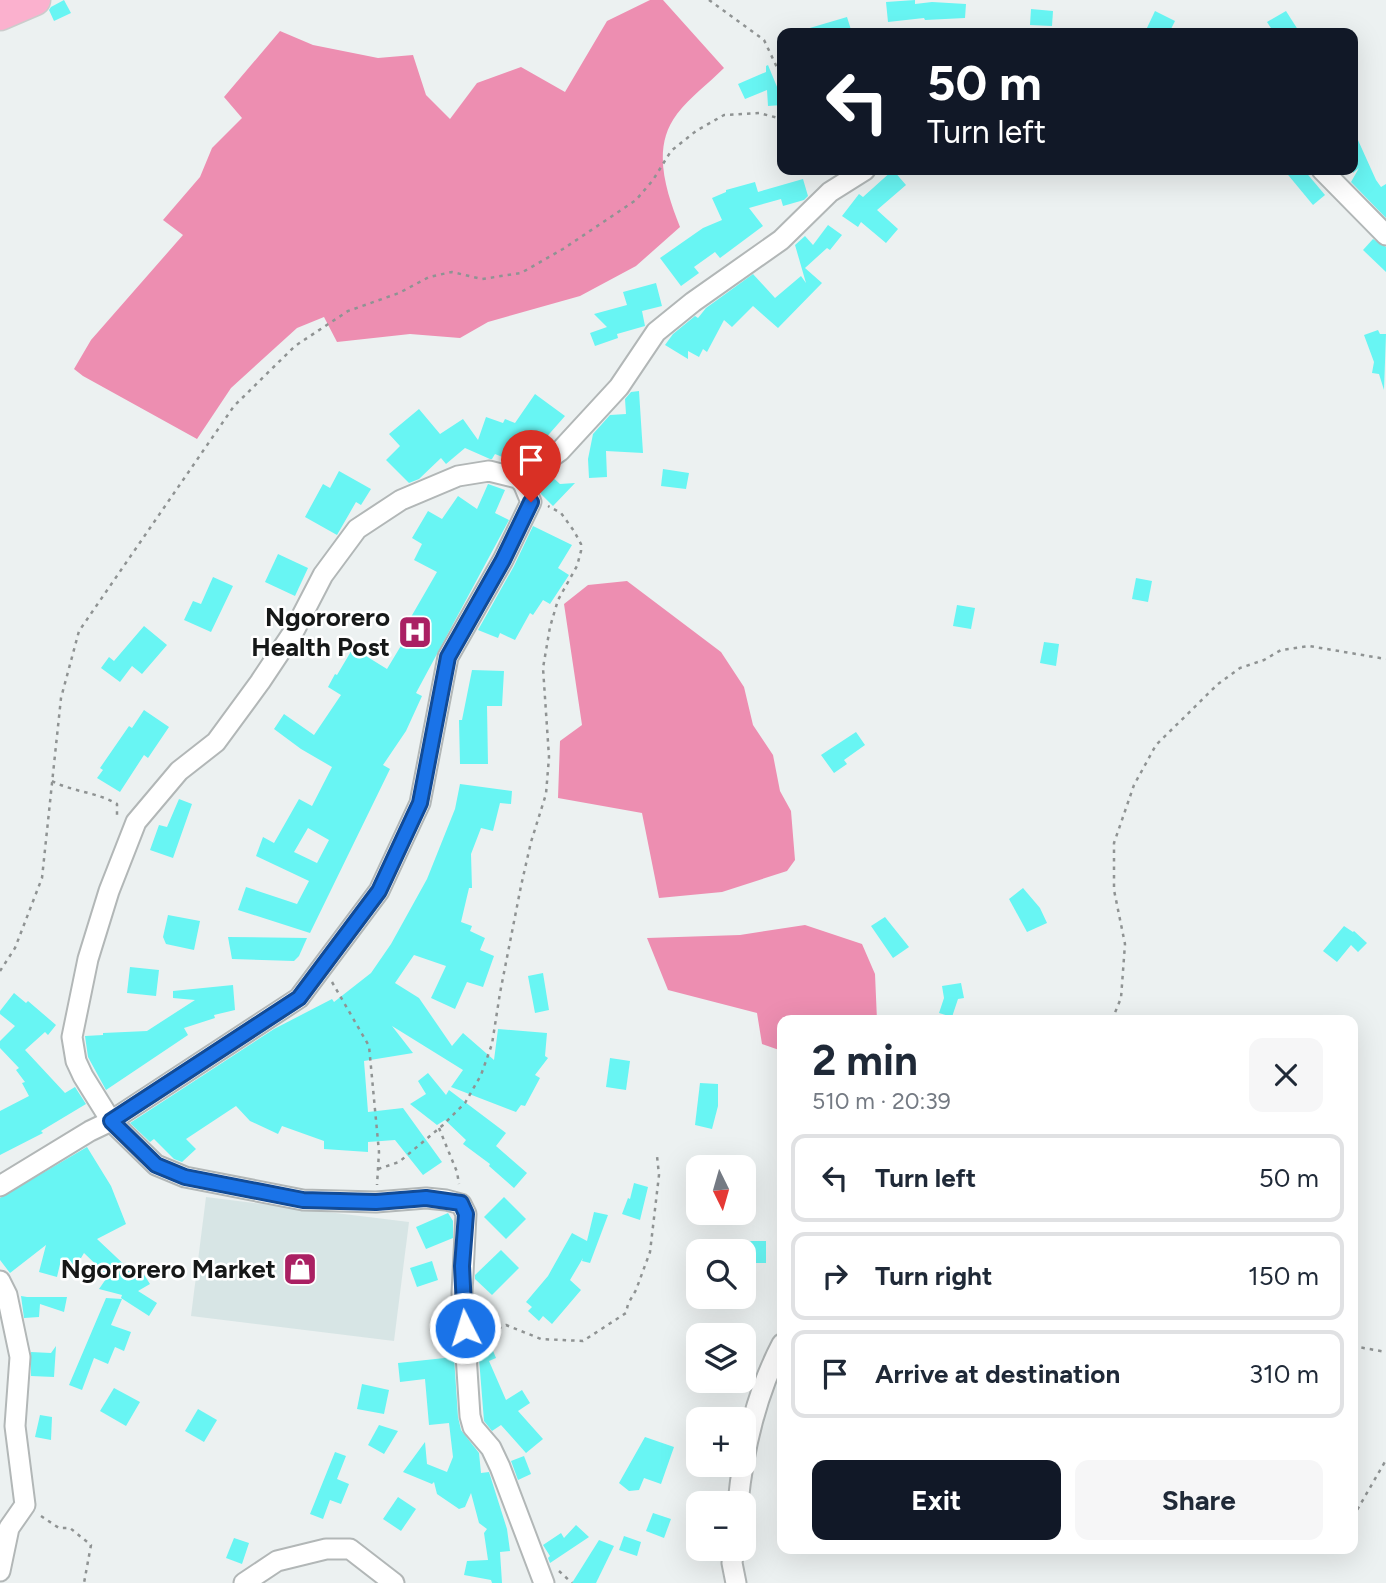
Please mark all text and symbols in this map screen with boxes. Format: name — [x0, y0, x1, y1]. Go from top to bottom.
text: 50 m — [927, 53, 1042, 112]
icon: left — [812, 56, 903, 147]
text: Turn left — [927, 113, 1046, 151]
pin — [501, 430, 561, 502]
icon: arrive — [512, 441, 550, 479]
place label: Ngororero Health Post — [251, 601, 390, 663]
hospital icon: Ngororero Health Post — [396, 613, 434, 651]
text: 2 min — [812, 1035, 918, 1086]
button: close — [1249, 1038, 1323, 1112]
text: 510 m · 20:39 — [812, 1087, 951, 1115]
north arrow — [686, 1155, 756, 1225]
map controls — [686, 1155, 756, 1561]
icon: left — [816, 1159, 854, 1197]
text: Turn left — [875, 1162, 976, 1194]
text: 50 m — [1259, 1162, 1319, 1194]
button: search — [686, 1239, 756, 1309]
shop icon: Ngororero Market — [281, 1250, 319, 1288]
place label: Ngororero Market — [61, 1253, 276, 1285]
icon: right — [816, 1257, 854, 1295]
text: Turn right — [875, 1260, 992, 1292]
text: 150 m — [1248, 1260, 1319, 1292]
position arrow — [428, 1291, 502, 1365]
button: layers — [686, 1323, 756, 1393]
icon: arrive — [816, 1355, 854, 1393]
text: Arrive at destination — [875, 1358, 1120, 1390]
text: 310 m — [1249, 1358, 1319, 1390]
button: + — [686, 1407, 756, 1477]
button: Exit — [812, 1460, 1061, 1540]
button: Share — [1075, 1460, 1323, 1540]
button: − — [686, 1491, 756, 1561]

